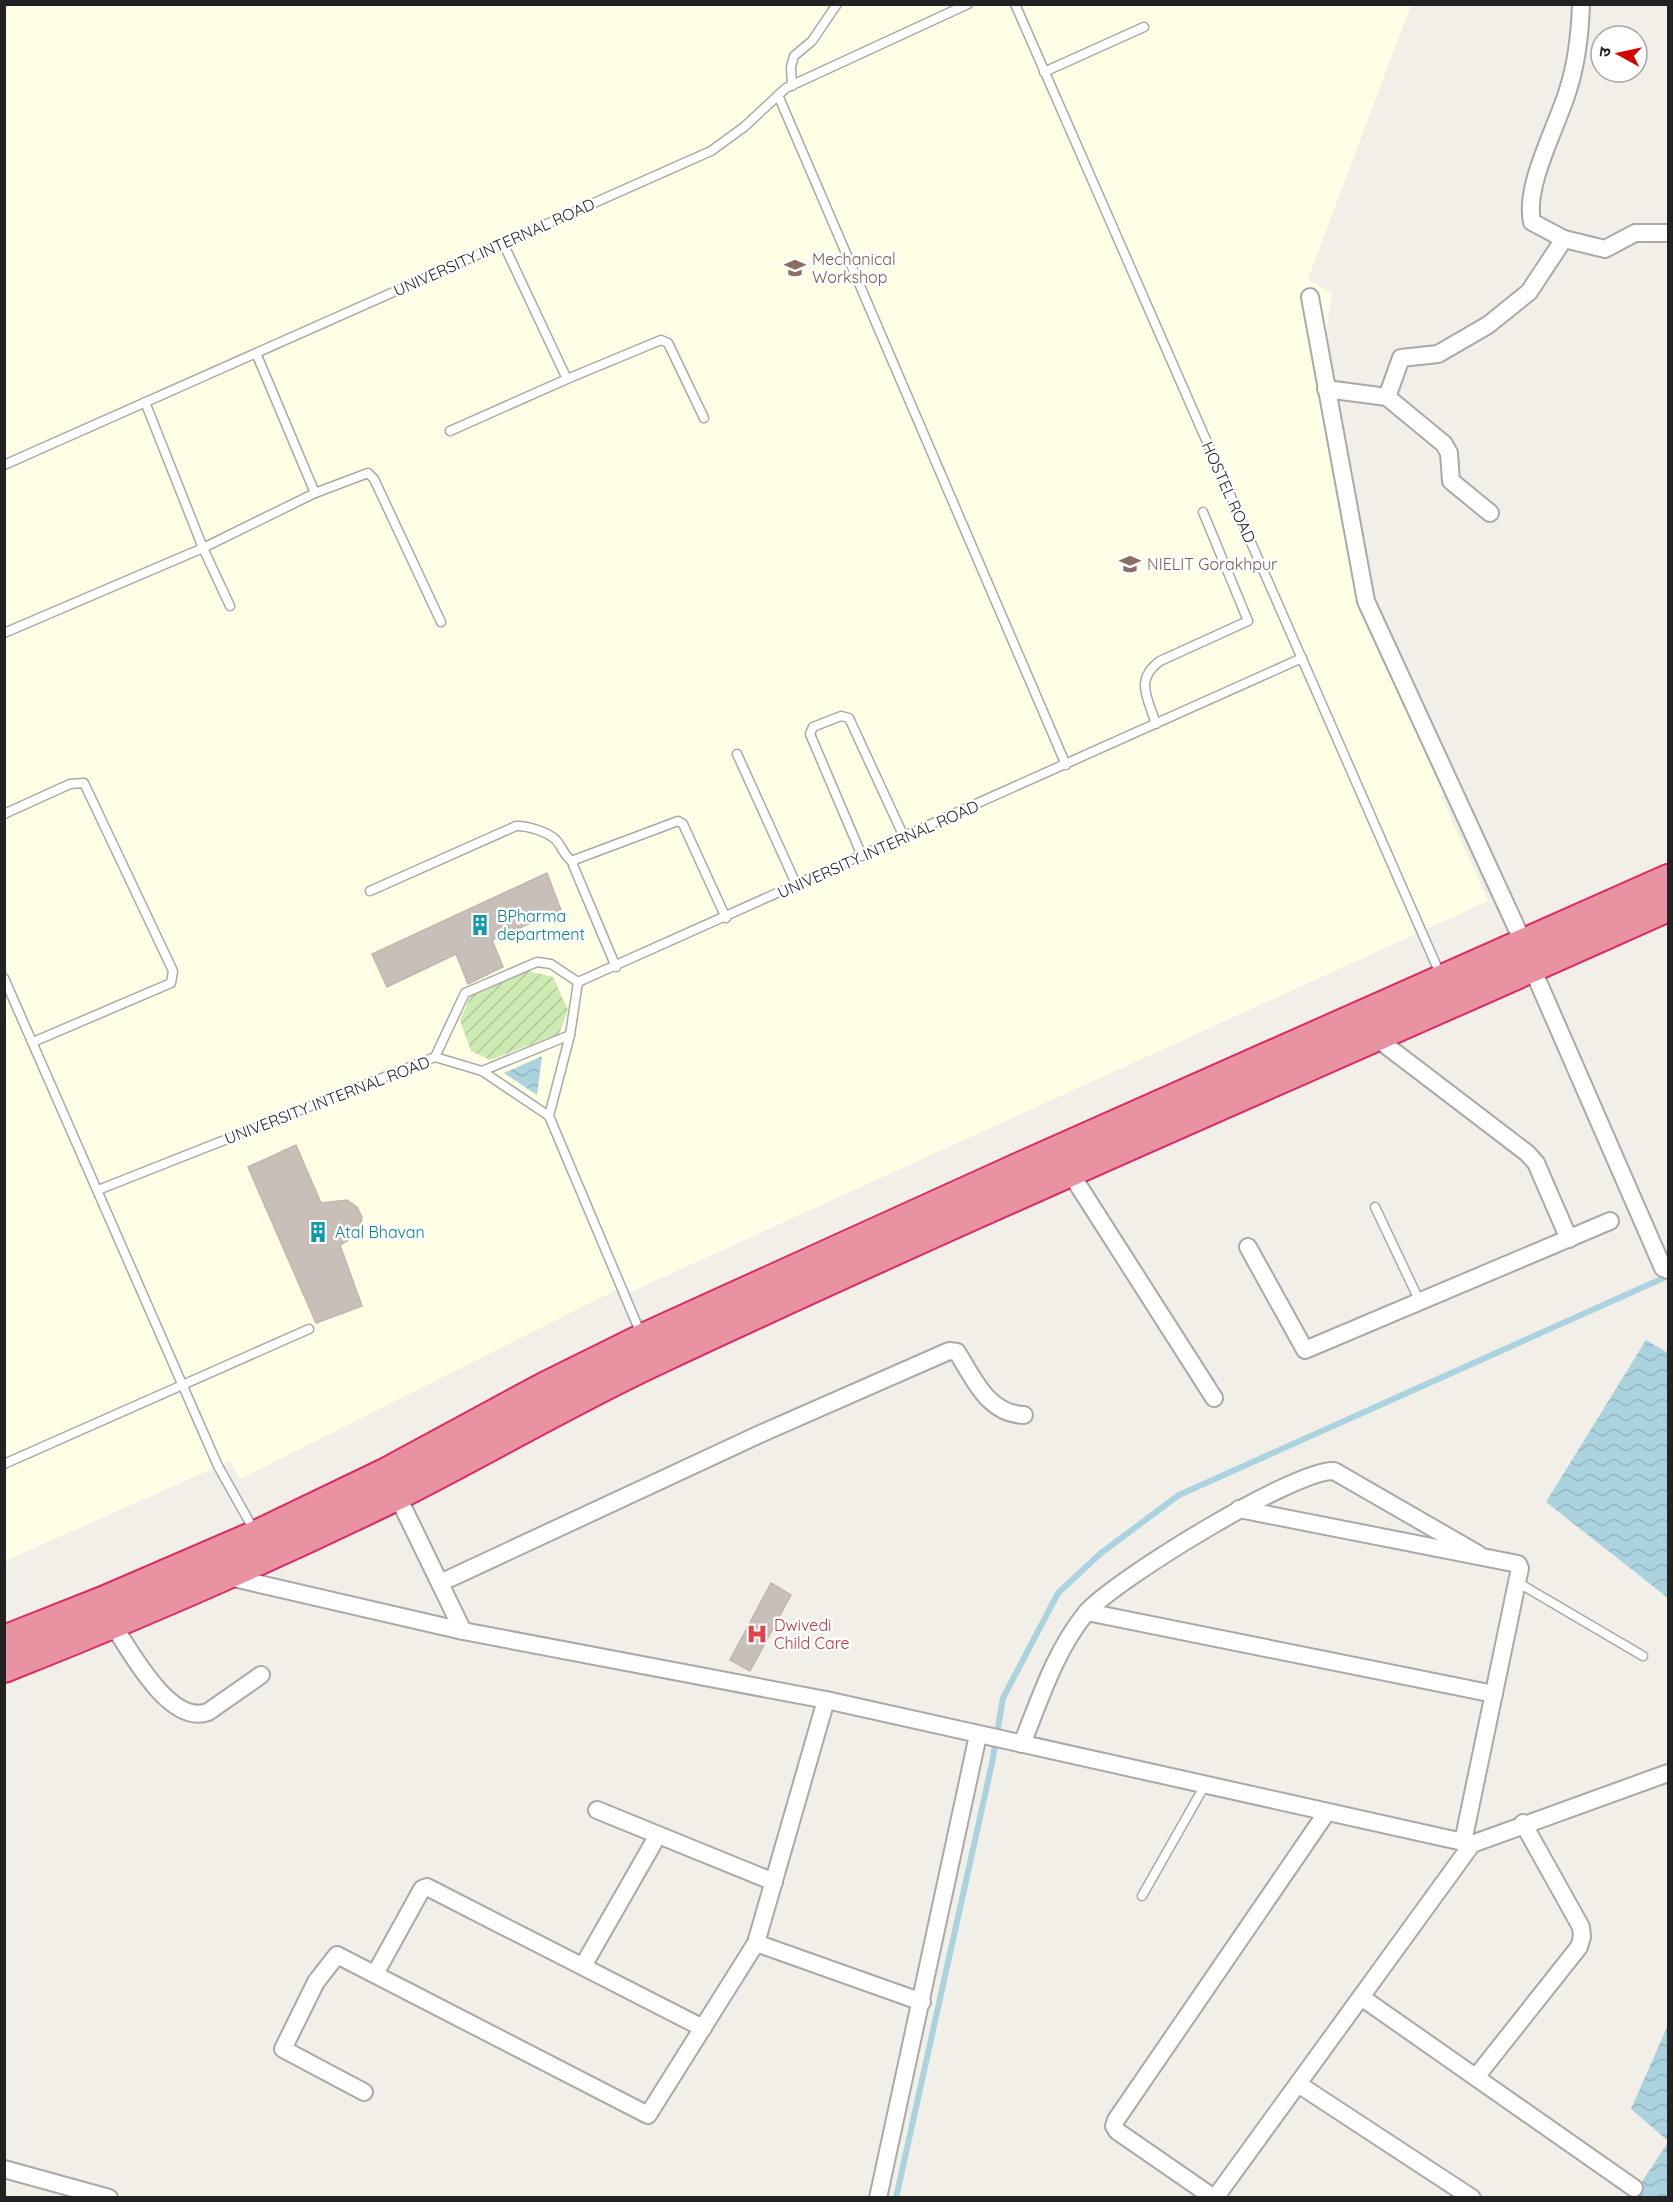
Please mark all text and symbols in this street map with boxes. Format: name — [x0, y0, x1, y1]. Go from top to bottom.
north arrow — [1589, 24, 1649, 84]
text: उ — [1594, 45, 1615, 58]
street label: UNIVERSITY INTERNAL ROAD — [390, 193, 598, 301]
place label: Mechanical Workshop — [812, 249, 896, 287]
school or university icon: Mechanical Workshop — [783, 256, 807, 280]
street label: HOSTEL ROAD — [1198, 438, 1260, 546]
school or university icon: NIELIT Gorakhpur — [1118, 552, 1142, 576]
place label: NIELIT Gorakhpur — [1147, 554, 1277, 574]
street label: UNIVERSITY INTERNAL ROAD — [774, 795, 982, 903]
place label: BPharma department — [497, 906, 585, 944]
building icon: BPharma department — [468, 913, 492, 937]
street label: UNIVERSITY INTERNAL ROAD — [222, 1052, 432, 1148]
building icon: Atal Bhavan — [306, 1220, 330, 1244]
place label: Atal Bhavan — [335, 1222, 425, 1242]
place label: Dwivedi Child Care — [774, 1615, 850, 1653]
hospital icon: Dwivedi Child Care — [745, 1622, 769, 1646]

